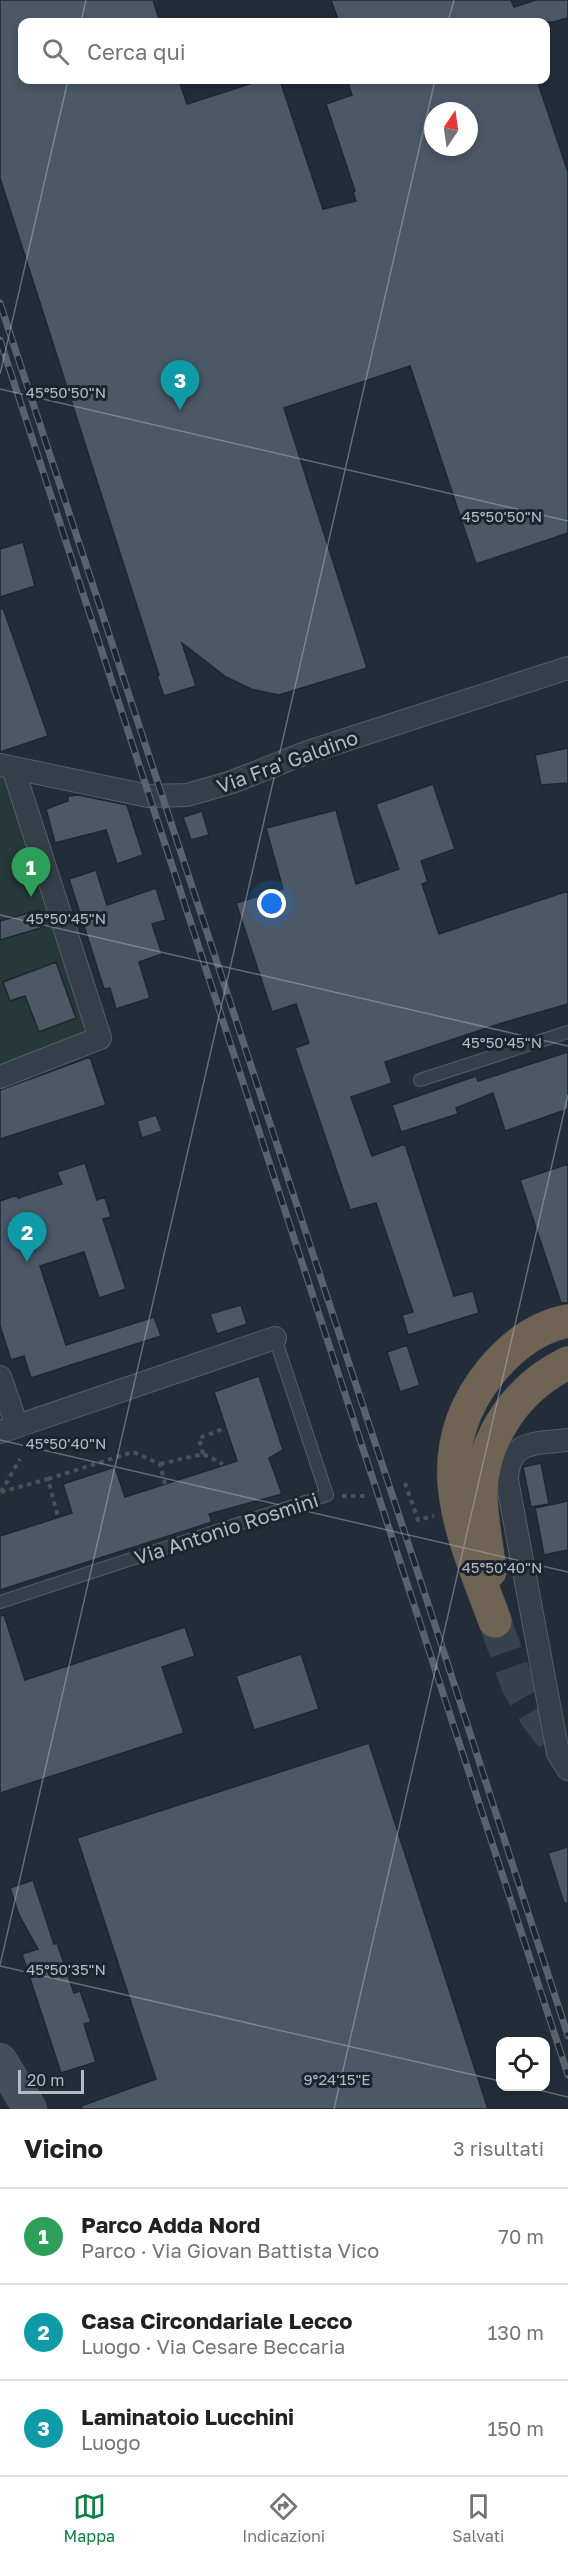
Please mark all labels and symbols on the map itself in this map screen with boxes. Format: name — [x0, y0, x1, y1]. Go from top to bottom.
north arrow — [424, 102, 478, 156]
pin: 3 — [160, 360, 200, 410]
text: 45°50'50"N — [26, 383, 106, 401]
text: 45°50'50"N — [462, 507, 542, 525]
street label: Via Fra' Galdino — [213, 724, 361, 798]
pin: 1 — [12, 848, 51, 897]
your location — [257, 889, 286, 918]
text: 45°50'45"N — [26, 909, 106, 927]
text: 45°50'45"N — [462, 1033, 542, 1051]
pin: 2 — [8, 1212, 46, 1262]
text: 45°50'40"N — [26, 1434, 106, 1452]
street label: Via Antonio Rosmini — [131, 1487, 321, 1569]
text: 45°50'40"N — [462, 1558, 542, 1576]
text: 45°50'35"N — [26, 1960, 106, 1978]
scale bar — [18, 2067, 84, 2094]
text: 9°24'15"E — [303, 2070, 371, 2088]

